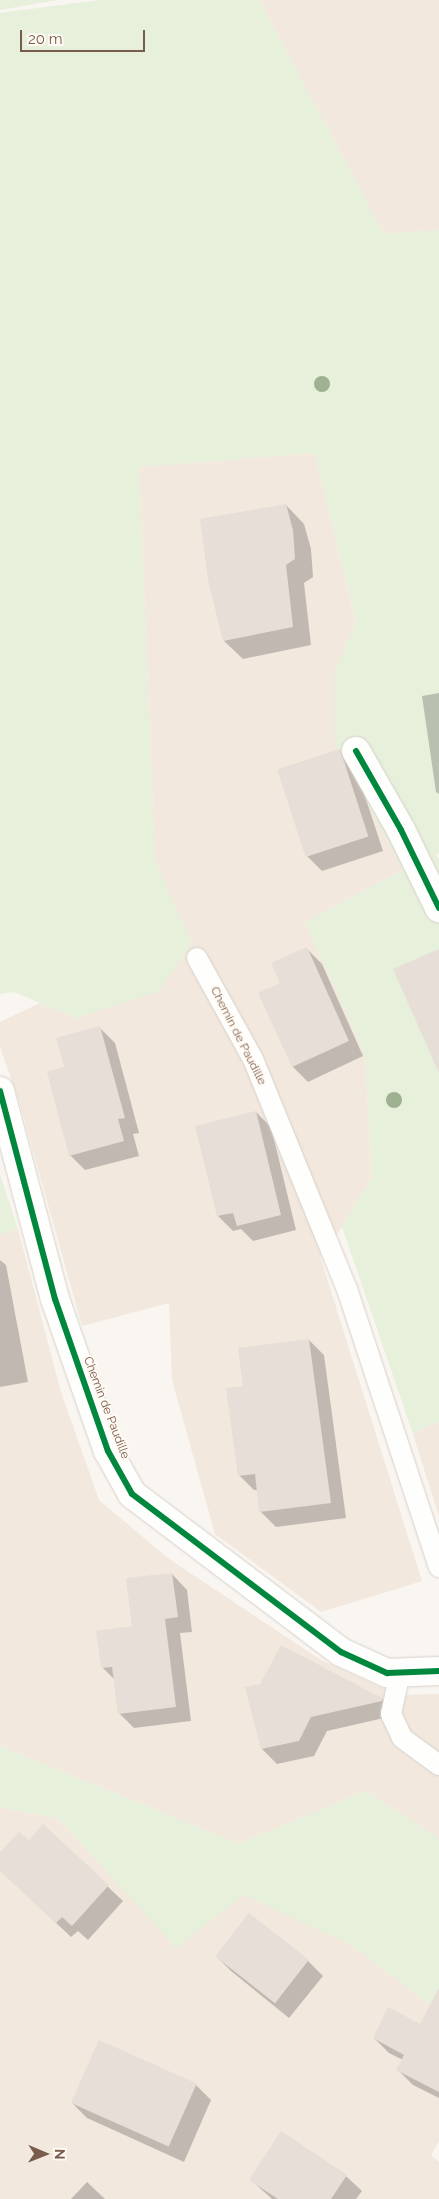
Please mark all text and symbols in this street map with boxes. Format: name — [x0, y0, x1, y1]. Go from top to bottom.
scale bar — [22, 20, 148, 52]
text: 20 m — [28, 30, 63, 48]
street label: Chemin de Paudille — [207, 985, 269, 1087]
street label: Chemin de Paudille — [80, 1355, 132, 1461]
north arrow — [20, 2129, 70, 2179]
text: N — [52, 2149, 68, 2160]

